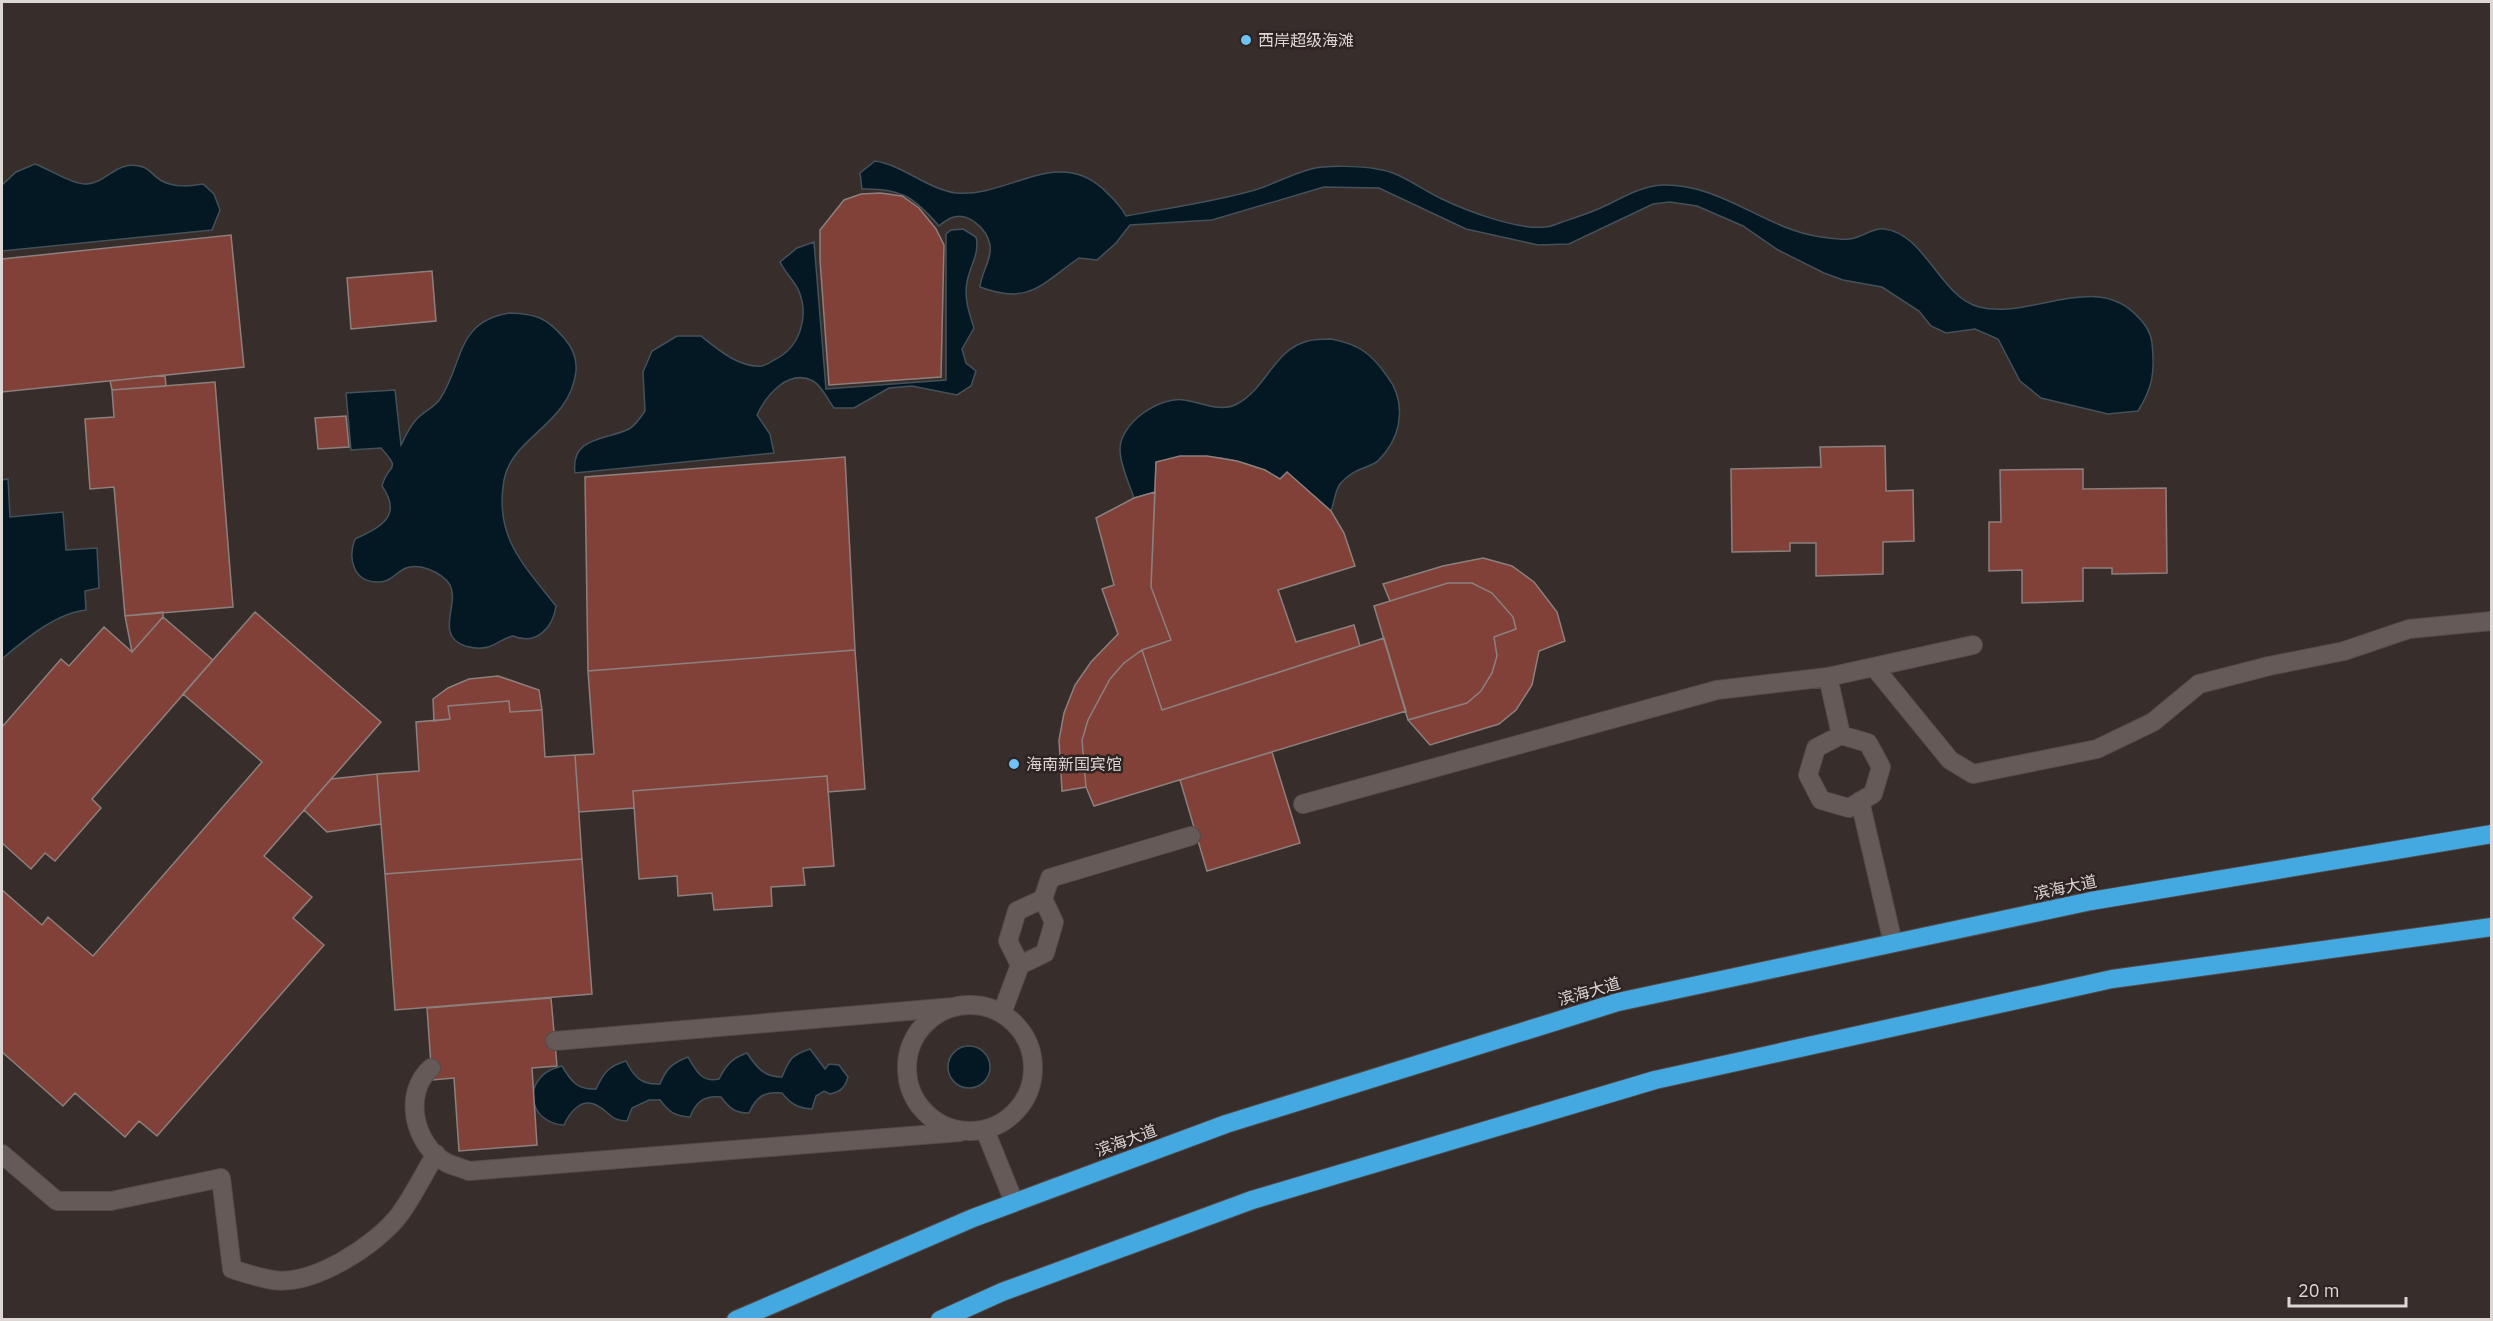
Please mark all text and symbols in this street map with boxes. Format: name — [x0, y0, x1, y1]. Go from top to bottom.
place label: 西岸超级海滩 — [1258, 30, 1354, 50]
marker: 西岸超级海滩 — [1239, 33, 1253, 47]
place label: 海南新国宾馆 — [1026, 754, 1122, 774]
marker: 海南新国宾馆 — [1007, 757, 1021, 771]
street label: 滨海大道 — [2032, 871, 2098, 903]
street label: 滨海大道 — [1555, 973, 1623, 1009]
street label: 滨海大道 — [1093, 1120, 1159, 1160]
scale bar — [2289, 1270, 2406, 1308]
text: 20 m — [2298, 1279, 2340, 1302]

